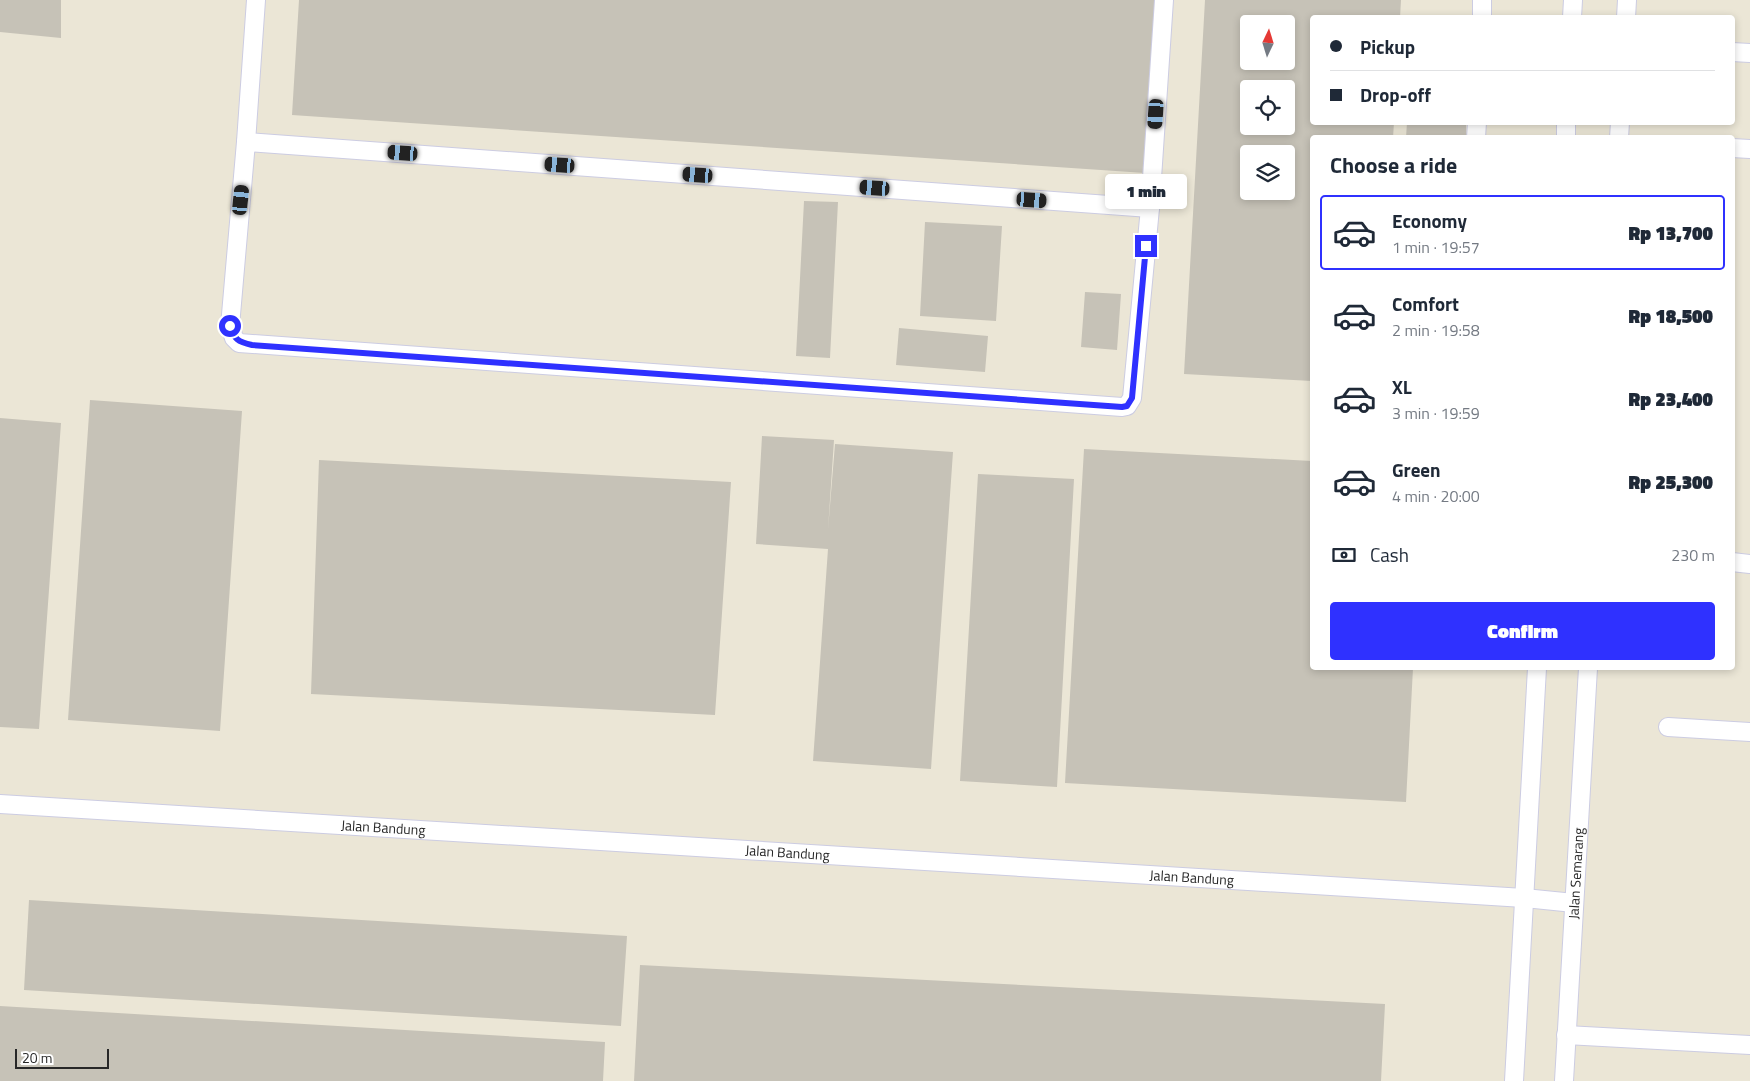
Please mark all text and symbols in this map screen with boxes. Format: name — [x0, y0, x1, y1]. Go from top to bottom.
north arrow — [1240, 15, 1295, 70]
map controls — [1240, 15, 1295, 200]
text: Pickup — [1360, 32, 1415, 61]
button: locate — [1240, 80, 1295, 135]
text: Drop-off — [1360, 80, 1431, 109]
car — [1147, 99, 1164, 129]
car — [387, 144, 418, 162]
button: layers — [1240, 145, 1295, 200]
text: Choose a ride — [1330, 148, 1457, 182]
car — [544, 156, 575, 174]
car — [682, 166, 713, 184]
callout: 1 min — [1105, 174, 1187, 208]
car — [859, 179, 890, 197]
text: 1 min — [1126, 179, 1166, 203]
car — [231, 184, 250, 216]
car — [1016, 191, 1047, 209]
text: Economy — [1392, 206, 1467, 235]
icon: car — [1332, 210, 1377, 255]
text: Rp 13,700 — [1629, 218, 1713, 247]
route end — [1135, 235, 1157, 257]
text: 1 min · 19:57 — [1392, 235, 1480, 259]
text: Comfort — [1392, 289, 1459, 318]
icon: car — [1332, 293, 1377, 338]
text: Rp 18,500 — [1629, 301, 1713, 330]
route start — [219, 315, 241, 337]
text: 2 min · 19:58 — [1392, 318, 1480, 342]
text: XL — [1392, 372, 1412, 401]
icon: car — [1332, 376, 1377, 421]
text: Rp 23,400 — [1629, 384, 1713, 413]
text: 3 min · 19:59 — [1392, 401, 1480, 425]
text: Green — [1392, 455, 1441, 484]
icon: car — [1332, 459, 1377, 504]
text: Rp 25,300 — [1629, 467, 1713, 496]
text: 4 min · 20:00 — [1392, 484, 1480, 508]
text: Cash — [1370, 540, 1409, 569]
icon: cash — [1330, 541, 1358, 569]
text: 230 m — [1671, 543, 1715, 567]
button: Confirm — [1330, 602, 1715, 660]
street label: Jalan Bandung — [340, 814, 426, 840]
street label: Jalan Semarang — [1562, 827, 1589, 920]
street label: Jalan Bandung — [745, 839, 830, 865]
street label: Jalan Bandung — [1149, 864, 1235, 890]
scale bar — [15, 1046, 109, 1069]
text: 20 m — [22, 1047, 52, 1068]

